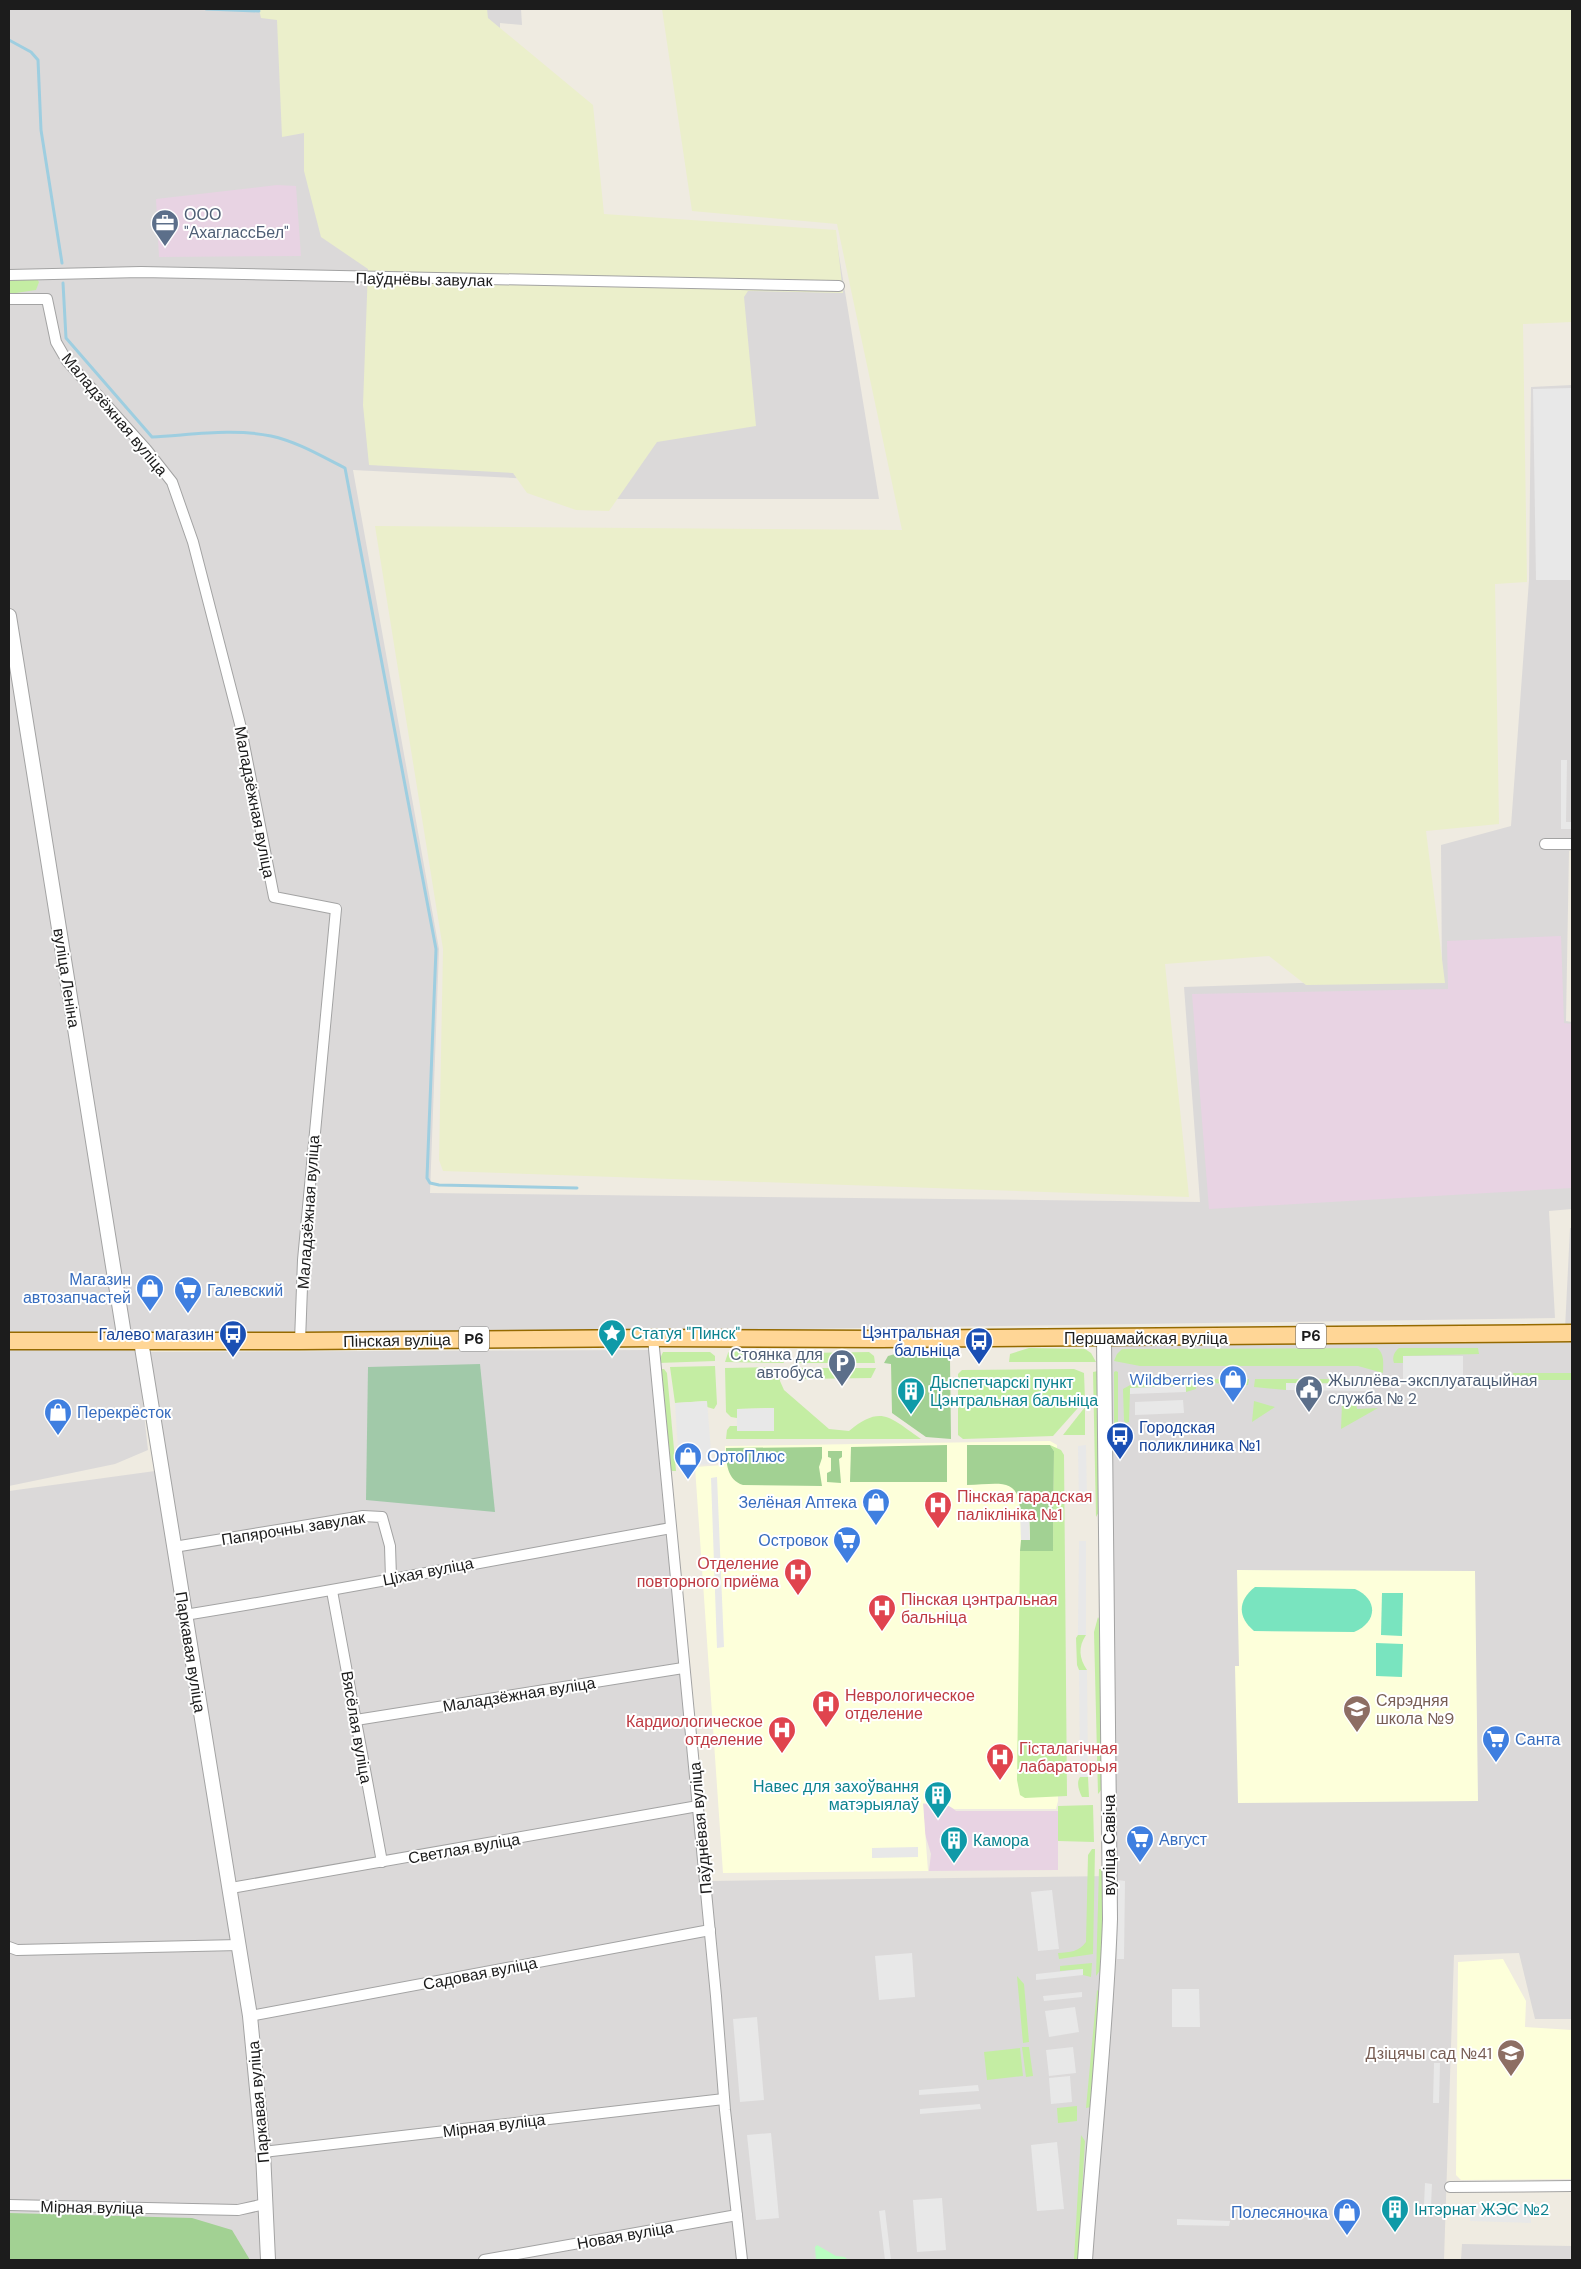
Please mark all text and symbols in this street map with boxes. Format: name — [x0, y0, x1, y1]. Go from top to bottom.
place label: ООО "АхаглассБел" — [184, 204, 289, 243]
office icon: ООО "АхаглассБел" — [150, 208, 180, 247]
street label: Паўднёвы завулак — [355, 268, 494, 291]
street label: Маладзёжная вуліца — [57, 348, 172, 480]
street label: Маладзёжная вуліца — [229, 724, 280, 880]
street label: вуліца Леніна — [48, 927, 85, 1029]
street label: Маладзёжная вуліца — [293, 1134, 324, 1290]
place label: Магазин автозапчастей — [23, 1269, 131, 1308]
shop icon: Магазин автозапчастей — [135, 1273, 165, 1312]
supermarket icon: Галевский — [173, 1275, 203, 1314]
place label: Галевский — [207, 1280, 283, 1301]
place icon: Статуя "Пинск" — [597, 1318, 627, 1357]
bus stop icon: Галево магазин — [218, 1319, 248, 1358]
place label: Цэнтральная бальніца — [862, 1322, 960, 1361]
place label: Статуя "Пинск" — [631, 1323, 740, 1344]
place label: Галево магазин — [98, 1324, 214, 1345]
road number: Р6 — [1296, 1324, 1326, 1348]
road number: Р6 — [459, 1326, 489, 1352]
bus stop icon: Цэнтральная бальніца — [964, 1326, 994, 1365]
street label: Першамайская вуліца — [1064, 1328, 1228, 1349]
street label: Пінская вуліца — [343, 1329, 451, 1352]
place label: Стоянка для автобуса — [730, 1344, 823, 1383]
parking icon: Стоянка для автобуса — [827, 1348, 857, 1387]
shop icon: Wildberries — [1218, 1364, 1248, 1403]
place label: Wildberries — [1129, 1369, 1214, 1390]
place label: Жыллёва-эксплуатацыйная служба № 2 — [1328, 1370, 1537, 1409]
place label: Дыспетчарскі пункт Цэнтральная бальніца — [930, 1372, 1098, 1411]
public building icon: Жыллёва-эксплуатацыйная служба № 2 — [1294, 1374, 1324, 1413]
building icon: Дыспетчарскі пункт Цэнтральная бальніца — [896, 1376, 926, 1415]
shop icon: Перекрёсток — [43, 1397, 73, 1436]
place label: Перекрёсток — [77, 1402, 172, 1423]
place label: Городская поликлиника №1 — [1139, 1417, 1260, 1456]
bus stop icon: Городская поликлиника №1 — [1105, 1421, 1135, 1460]
shop icon: ОртоПлюс — [673, 1441, 703, 1480]
place label: ОртоПлюс — [707, 1446, 785, 1467]
place label: Пінская гарадская паліклініка №1 — [957, 1486, 1093, 1525]
shop icon: Зелёная Аптека — [861, 1487, 891, 1526]
hospital icon: Пінская гарадская паліклініка №1 — [923, 1490, 953, 1529]
place label: Зелёная Аптека — [738, 1492, 857, 1513]
street label: Папярочны завулак — [220, 1507, 367, 1550]
supermarket icon: Островок — [832, 1525, 862, 1564]
place label: Островок — [758, 1530, 829, 1551]
street label: Ціхая вуліца — [381, 1552, 475, 1591]
place label: Отделение повторного приёма — [637, 1553, 779, 1592]
hospital icon: Отделение повторного приёма — [783, 1557, 813, 1596]
place label: Пінская цэнтральная бальніца — [901, 1589, 1057, 1628]
street label: Паркавая вуліца — [171, 1590, 210, 1714]
hospital icon: Пінская цэнтральная бальніца — [867, 1593, 897, 1632]
street label: Вясёлая вуліца — [336, 1669, 377, 1785]
street label: Маладзёжная вуліца — [441, 1672, 597, 1717]
place label: Неврологическое отделение — [845, 1685, 975, 1724]
hospital icon: Неврологическое отделение — [811, 1689, 841, 1728]
place label: Сярэдняя школа №9 — [1376, 1690, 1454, 1729]
school or university icon: Сярэдняя школа №9 — [1342, 1694, 1372, 1733]
place label: Кардиологическое отделение — [626, 1711, 763, 1750]
hospital icon: Кардиологическое отделение — [767, 1715, 797, 1754]
supermarket icon: Санта — [1481, 1724, 1511, 1763]
place label: Санта — [1515, 1729, 1561, 1750]
place label: Гісталагічная лабараторыя — [1019, 1738, 1118, 1777]
hospital icon: Гісталагічная лабараторыя — [985, 1742, 1015, 1781]
street label: Паўднёвая вуліца — [684, 1761, 717, 1895]
place label: Навес для захоўвання матэрыялаў — [753, 1776, 919, 1815]
building icon: Навес для захоўвання матэрыялаў — [923, 1780, 953, 1819]
street label: вуліца Савіча — [1099, 1794, 1120, 1895]
supermarket icon: Август — [1125, 1824, 1155, 1863]
building icon: Камора — [939, 1825, 969, 1864]
street label: Светлая вуліца — [407, 1828, 522, 1869]
place label: Август — [1159, 1829, 1208, 1850]
place label: Камора — [973, 1830, 1029, 1851]
street label: Садовая вуліца — [421, 1952, 539, 1995]
school or university icon: Дзіцячы сад №41 — [1496, 2038, 1526, 2077]
street label: Паркавая вуліца — [243, 2040, 274, 2164]
place label: Дзіцячы сад №41 — [1365, 2043, 1492, 2064]
street label: Мірная вуліца — [442, 2109, 547, 2142]
building icon: Інтэрнат ЖЭС №2 — [1380, 2194, 1410, 2233]
street label: Мірная вуліца — [40, 2196, 144, 2219]
shop icon: Полесяночка — [1332, 2197, 1362, 2236]
place label: Інтэрнат ЖЭС №2 — [1414, 2199, 1549, 2220]
place label: Полесяночка — [1231, 2202, 1328, 2223]
street label: Новая вуліца — [575, 2217, 675, 2254]

